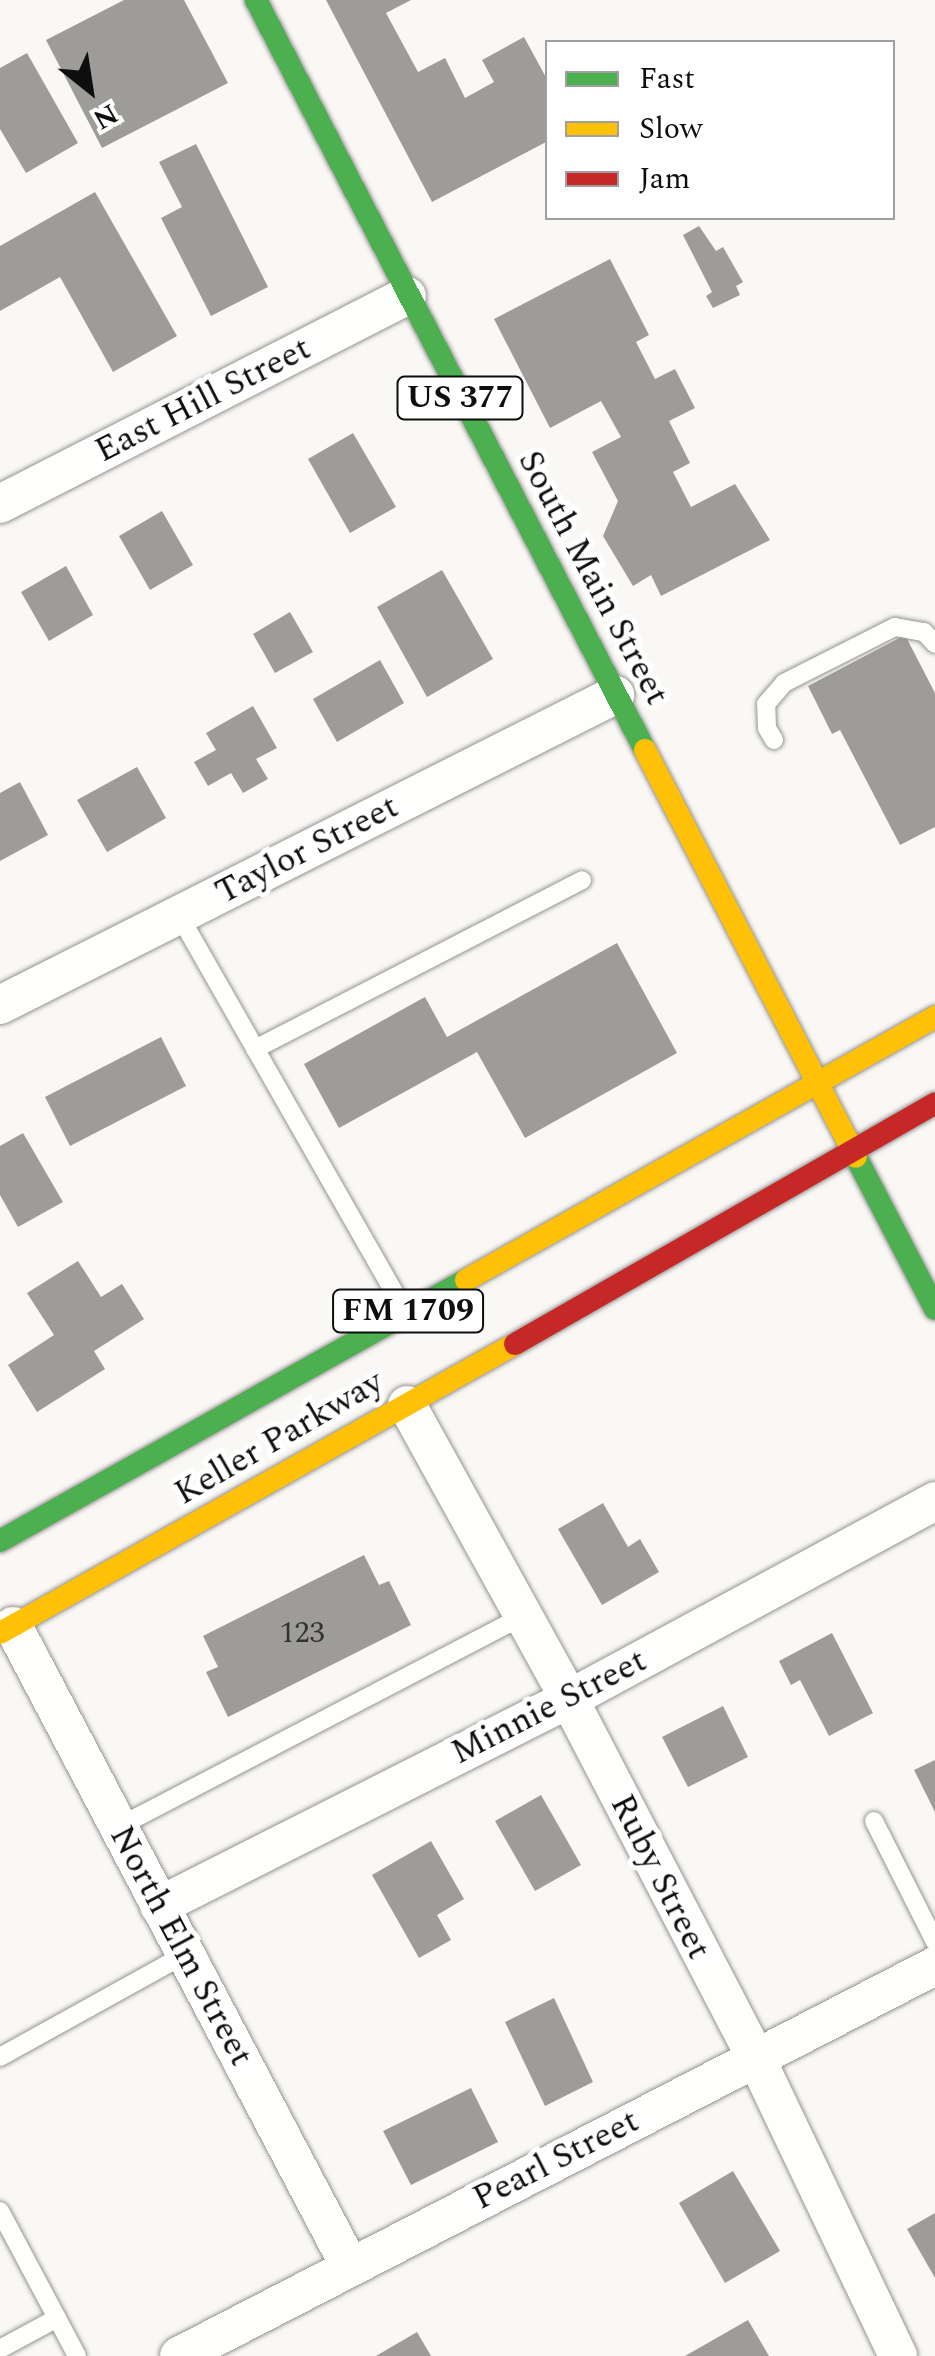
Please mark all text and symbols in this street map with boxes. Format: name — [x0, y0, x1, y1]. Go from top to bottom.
north arrow — [40, 40, 140, 140]
legend — [545, 40, 895, 220]
text: Fast — [639, 56, 695, 102]
text: N — [85, 92, 126, 141]
text: Slow — [639, 106, 703, 152]
text: Jam — [639, 156, 690, 202]
street label: East Hill Street — [88, 328, 318, 472]
road number: US 377 — [395, 371, 525, 425]
street label: South Main Street — [508, 444, 678, 712]
street label: Taylor Street — [209, 786, 405, 914]
road number: FM 1709 — [330, 1284, 486, 1338]
street label: Keller Parkway — [167, 1361, 391, 1515]
house number: 123 — [280, 1615, 324, 1651]
street label: Minnie Street — [444, 1640, 654, 1774]
street label: Ruby Street — [600, 1787, 720, 1967]
street label: North Elm Street — [100, 1819, 262, 2073]
street label: Pearl Street — [466, 2100, 646, 2220]

